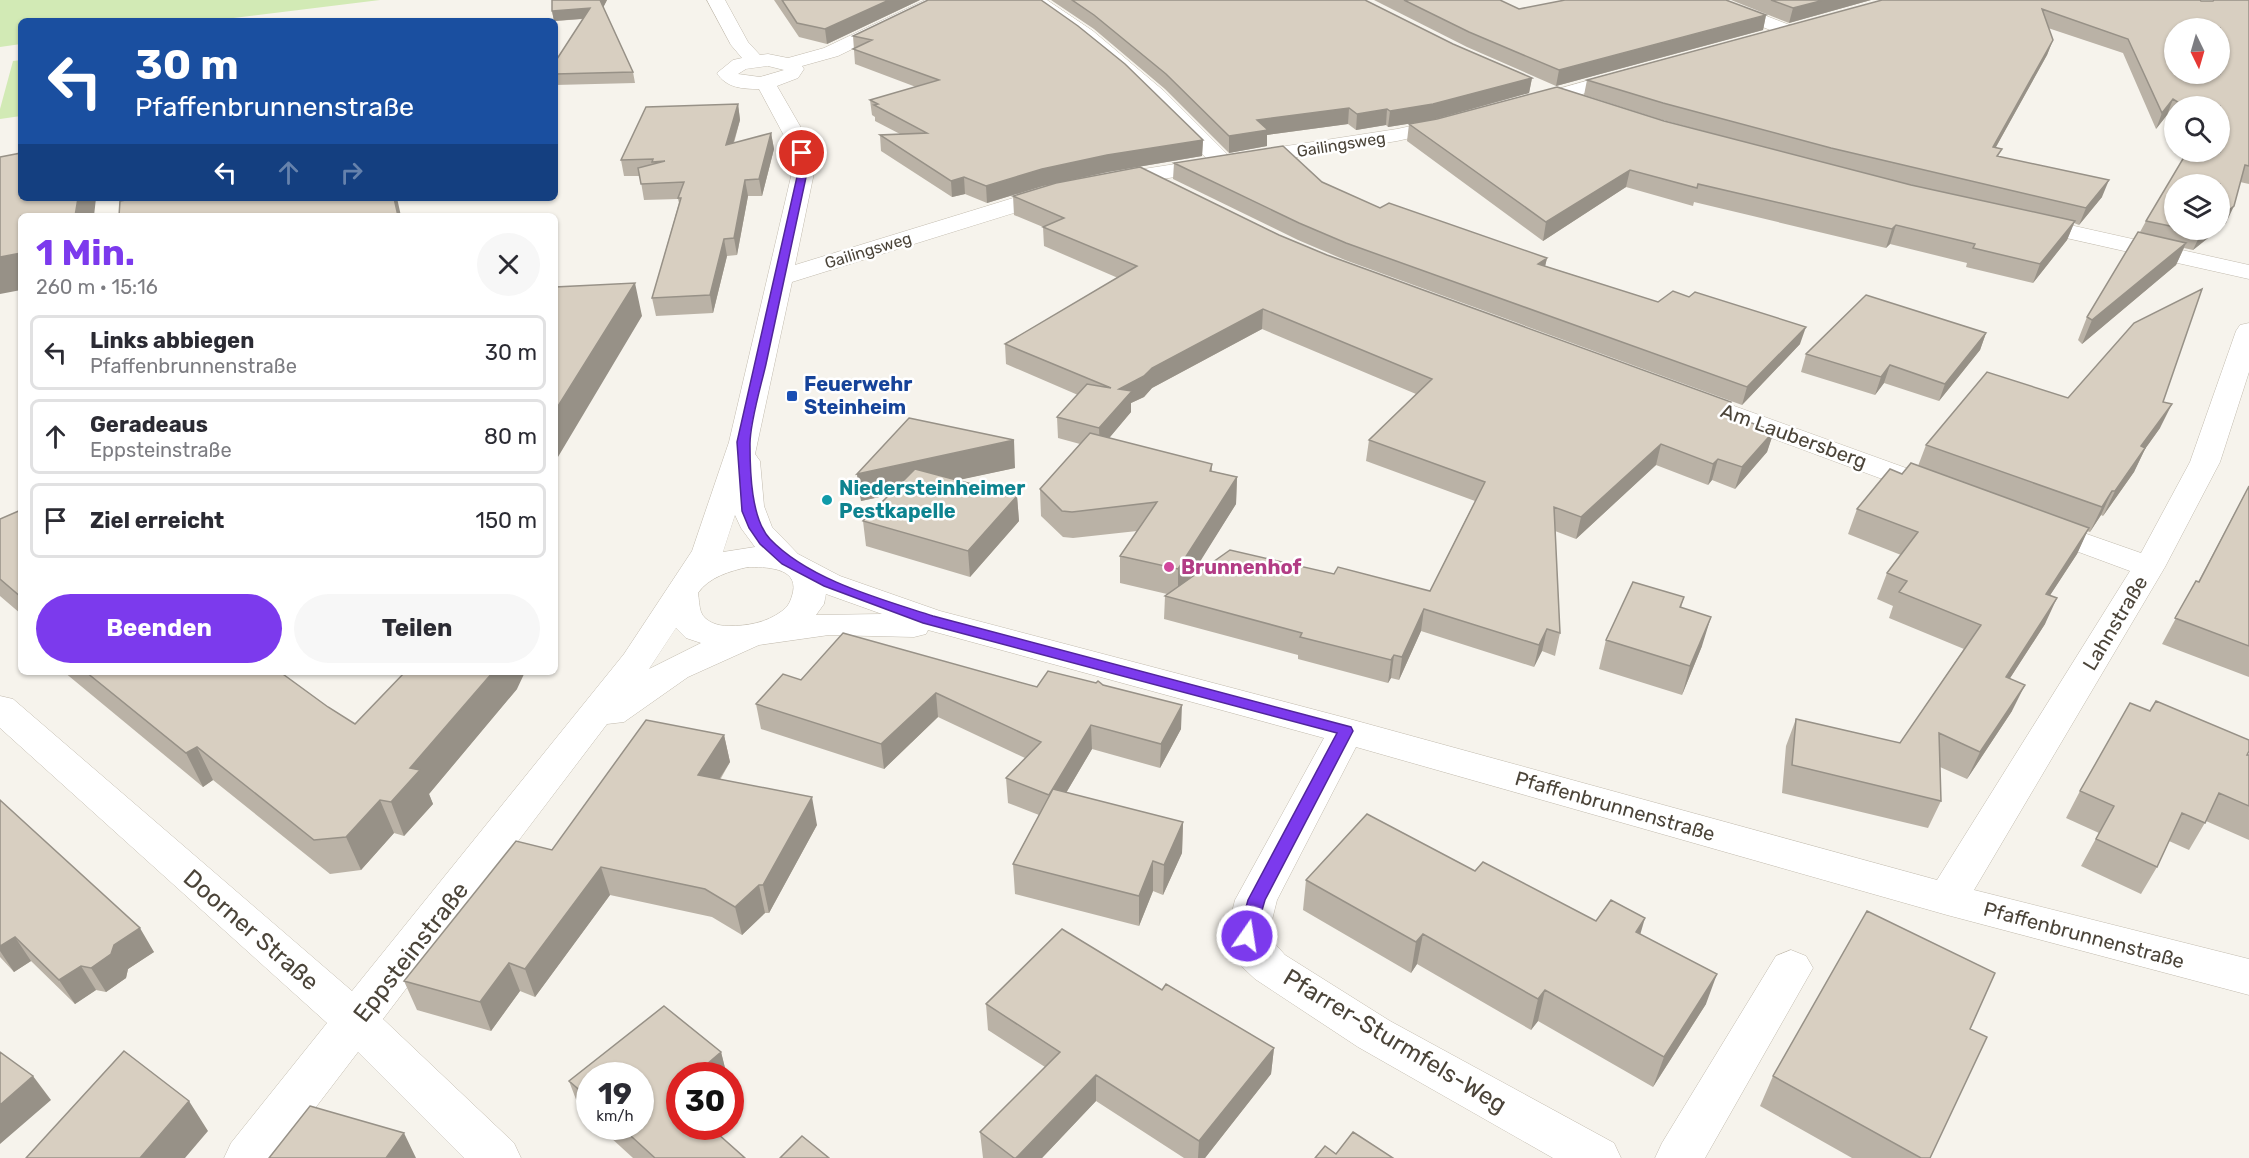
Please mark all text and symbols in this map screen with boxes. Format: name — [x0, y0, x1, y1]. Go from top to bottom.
north arrow — [2164, 18, 2230, 84]
map controls — [2164, 18, 2230, 240]
text: 30 m — [135, 40, 239, 90]
icon: left — [36, 42, 114, 120]
text: Pfaffenbrunnenstraße — [135, 91, 414, 123]
button: search — [2164, 96, 2230, 162]
pin — [776, 127, 827, 178]
street label: Gailingsweg — [1295, 128, 1387, 161]
icon: arrive — [785, 136, 818, 169]
icon: left — [209, 156, 242, 189]
icon: ahead — [272, 156, 305, 189]
icon: right — [335, 156, 368, 189]
button: layers — [2164, 174, 2230, 240]
street label: Gailingsweg — [822, 228, 914, 273]
text: 1 Min. — [36, 231, 135, 274]
button: close — [477, 233, 540, 296]
text: 260 m · 15:16 — [36, 275, 158, 299]
text: Links abbiegen — [90, 327, 254, 354]
icon: left — [39, 336, 72, 369]
text: 30 m — [485, 339, 537, 366]
text: Pfaffenbrunnenstraße — [90, 354, 297, 378]
place label: Feuerwehr Steinheim — [804, 372, 912, 419]
marker: Feuerwehr Steinheim — [785, 389, 799, 403]
street label: Am Laubersberg — [1718, 398, 1870, 474]
text: Geradeaus — [90, 411, 208, 438]
icon: ahead — [39, 420, 72, 453]
text: 80 m — [484, 423, 537, 450]
text: Eppsteinstraße — [90, 438, 232, 462]
place label: Niedersteinheimer Pestkapelle — [839, 476, 1025, 523]
marker: Niedersteinheimer Pestkapelle — [820, 493, 834, 507]
icon: arrive — [39, 504, 72, 537]
text: Ziel erreicht — [90, 507, 224, 534]
text: 150 m — [476, 507, 537, 534]
place label: Brunnenhof — [1181, 555, 1302, 579]
marker: Brunnenhof — [1162, 560, 1176, 574]
street label: Lahnstraße — [2077, 571, 2153, 675]
button: Beenden — [36, 594, 282, 663]
button: Teilen — [294, 594, 540, 663]
street label: Pfaffenbrunnenstraße — [1512, 766, 1718, 846]
street label: Doorner Straße — [178, 864, 324, 996]
street label: Eppsteinstraße — [348, 876, 474, 1028]
street label: Pfaffenbrunnenstraße — [1981, 897, 2187, 973]
position arrow — [1215, 904, 1279, 968]
street label: Pfarrer-Sturmfels-Weg — [1278, 963, 1512, 1119]
speed limit sign: 30 — [666, 1062, 744, 1140]
text: 19 — [598, 1076, 632, 1112]
text: km/h — [596, 1107, 634, 1125]

